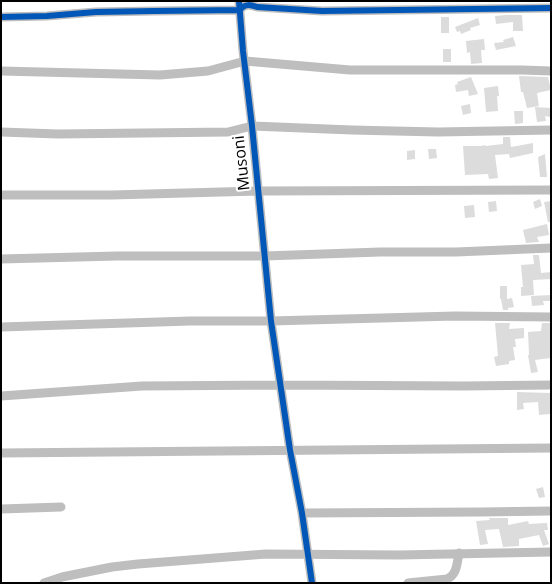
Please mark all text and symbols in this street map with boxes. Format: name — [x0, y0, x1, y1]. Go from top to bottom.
street label: Musoni — [230, 134, 254, 192]

